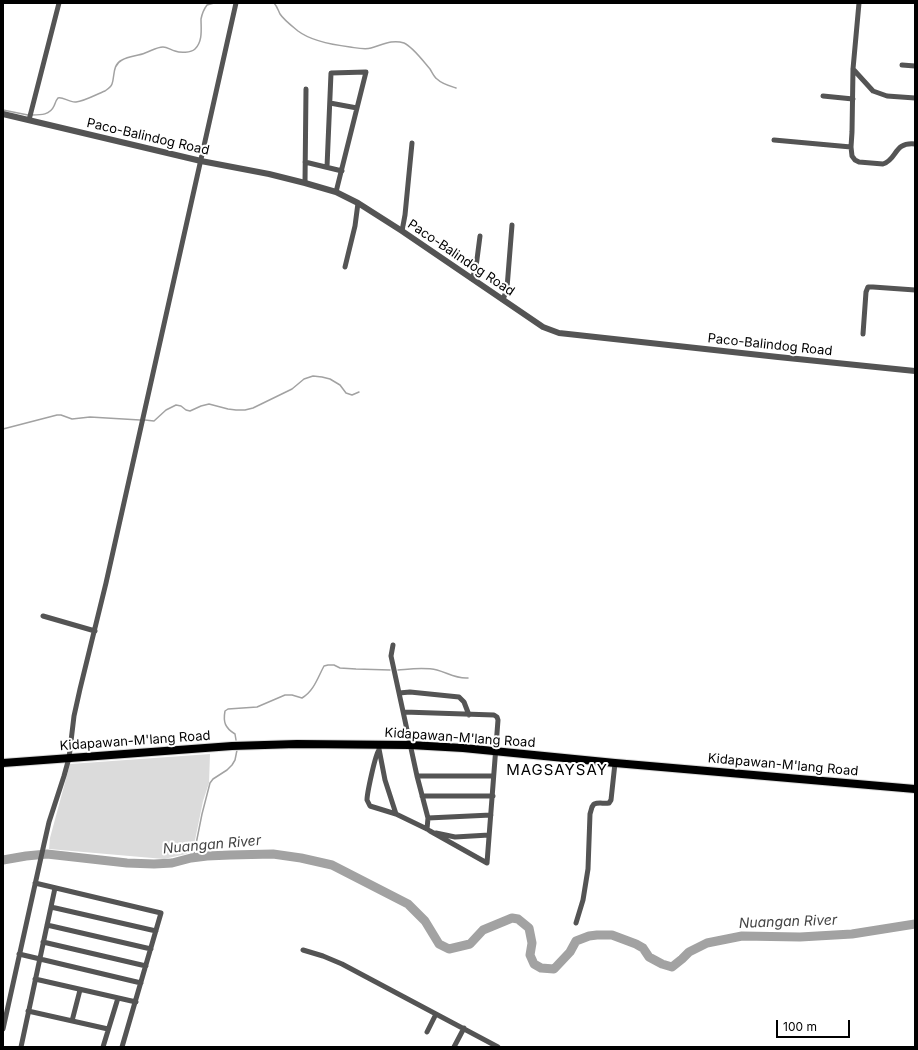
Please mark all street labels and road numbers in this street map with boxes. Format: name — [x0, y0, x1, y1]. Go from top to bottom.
street label: Paco-Balindog Road — [85, 115, 211, 159]
street label: Paco-Balindog Road — [405, 216, 517, 300]
street label: Paco-Balindog Road — [707, 331, 833, 359]
street label: Kidapawan-M'lang Road — [384, 725, 536, 751]
street label: Kidapawan-M'lang Road — [59, 728, 211, 754]
street label: Kidapawan-M'lang Road — [707, 751, 859, 779]

